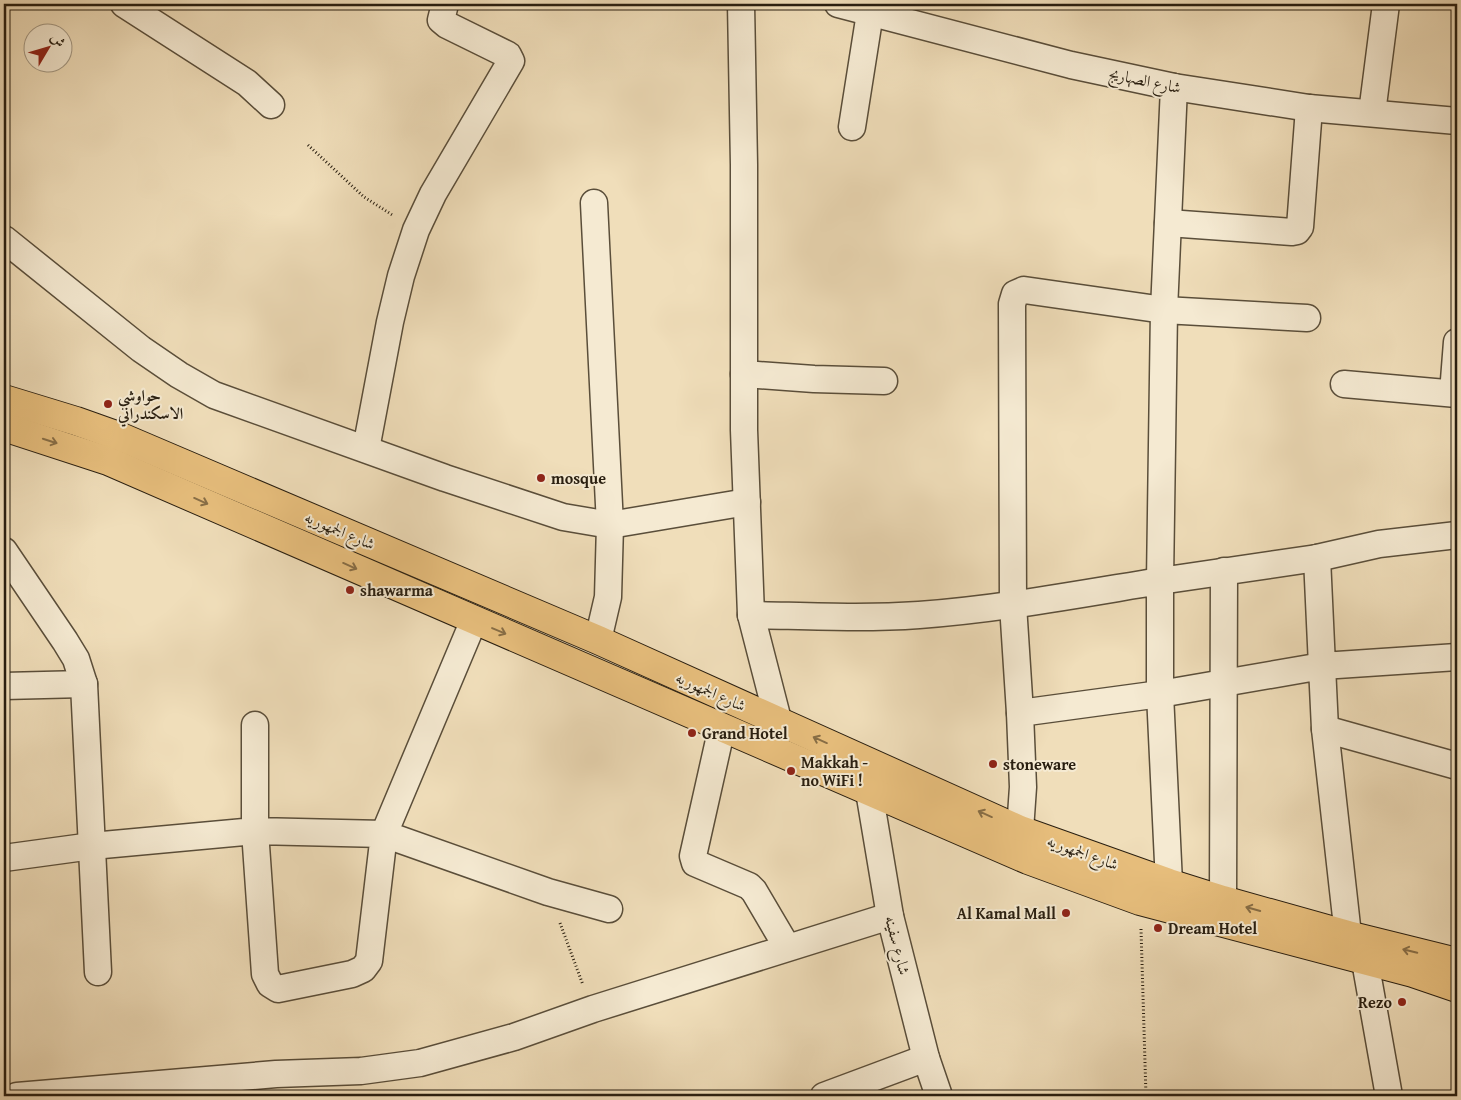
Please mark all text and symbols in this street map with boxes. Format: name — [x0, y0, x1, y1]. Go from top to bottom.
north arrow — [22, 22, 72, 72]
text: ش — [46, 28, 70, 52]
street label: شارع الصهاريج — [1106, 61, 1183, 101]
place label: حواوشي الاسكندراني — [117, 383, 183, 427]
marker: حواوشي الاسكندراني — [102, 398, 114, 410]
one-way arrow — [42, 437, 58, 446]
place label: mosque — [551, 466, 606, 490]
marker: mosque — [535, 472, 547, 484]
one-way arrow — [193, 497, 208, 507]
street label: شارع الجمهوريه — [300, 504, 379, 557]
one-way arrow — [342, 562, 357, 572]
place label: shawarma — [360, 578, 434, 602]
marker: shawarma — [344, 584, 356, 596]
one-way arrow — [491, 627, 506, 637]
street label: شارع الجمهوريه — [671, 665, 750, 719]
place label: Grand Hotel — [702, 721, 788, 745]
marker: Grand Hotel — [686, 727, 698, 739]
one-way arrow — [813, 734, 828, 744]
place label: Makkah - no WiFi ! — [801, 750, 868, 792]
place label: stoneware — [1003, 752, 1076, 776]
marker: stoneware — [987, 758, 999, 770]
marker: Makkah - no WiFi ! — [785, 765, 797, 777]
one-way arrow — [978, 808, 993, 818]
street label: شارع الجمهوريه — [1043, 828, 1122, 878]
place label: Al Kamal Mall — [957, 901, 1056, 925]
one-way arrow — [1245, 903, 1261, 913]
marker: Al Kamal Mall — [1060, 907, 1072, 919]
street label: شارع سفينه — [877, 913, 917, 978]
place label: Dream Hotel — [1168, 916, 1257, 940]
marker: Dream Hotel — [1152, 922, 1164, 934]
one-way arrow — [1402, 945, 1418, 955]
place label: Rezo — [1358, 990, 1392, 1014]
marker: Rezo — [1396, 996, 1408, 1008]

